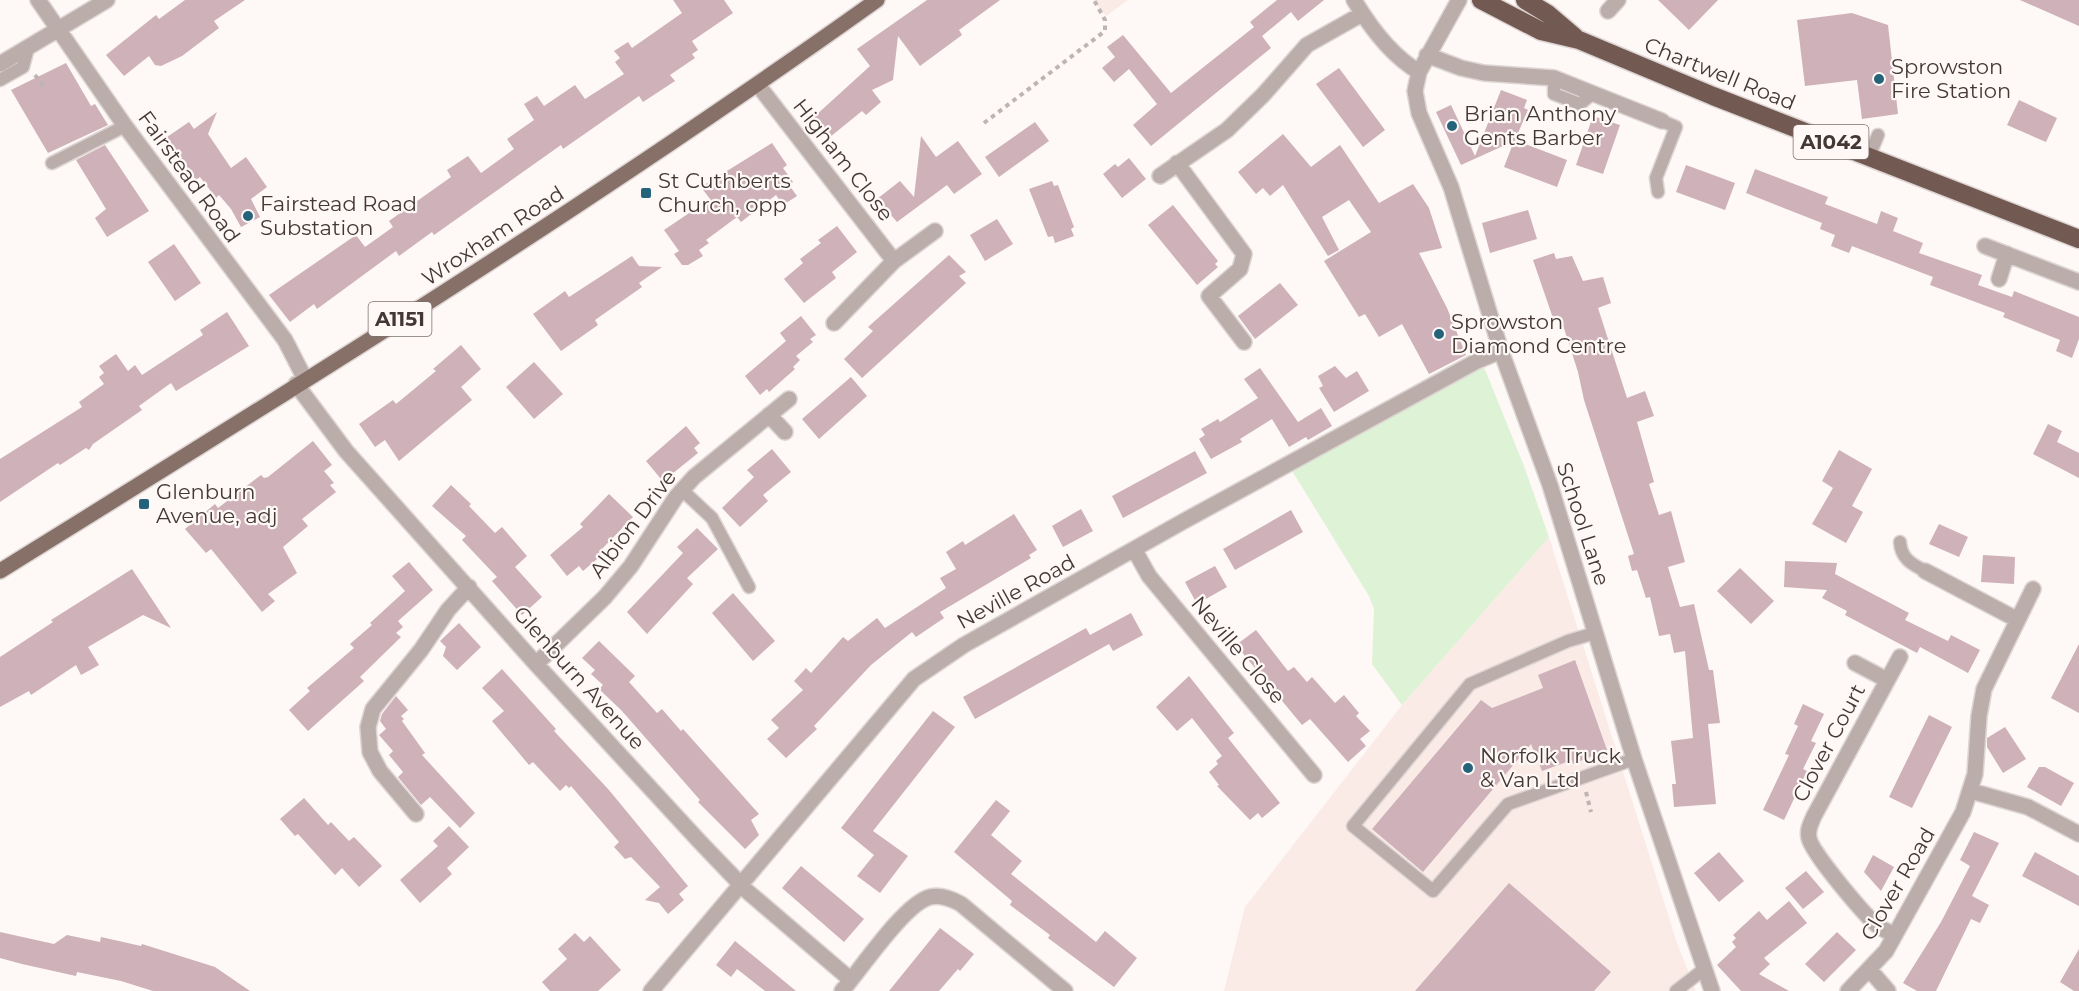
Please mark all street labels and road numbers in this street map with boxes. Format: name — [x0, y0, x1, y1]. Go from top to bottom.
street label: Chartwell Road — [1641, 32, 1800, 115]
street label: Higham Close — [788, 94, 899, 226]
street label: Fairstead Road — [133, 106, 246, 248]
road number: A1042 — [1794, 125, 1868, 159]
street label: Wroxham Road — [417, 180, 568, 291]
road number: A1151 — [368, 302, 432, 336]
street label: School Lane — [1552, 459, 1615, 589]
street label: Albion Drive — [584, 465, 681, 583]
street label: Neville Road — [952, 549, 1079, 634]
street label: Neville Close — [1186, 591, 1291, 709]
street label: Glenburn Avenue — [508, 601, 650, 755]
street label: Clover Court — [1787, 679, 1870, 806]
street label: Clover Road — [1855, 823, 1940, 945]

